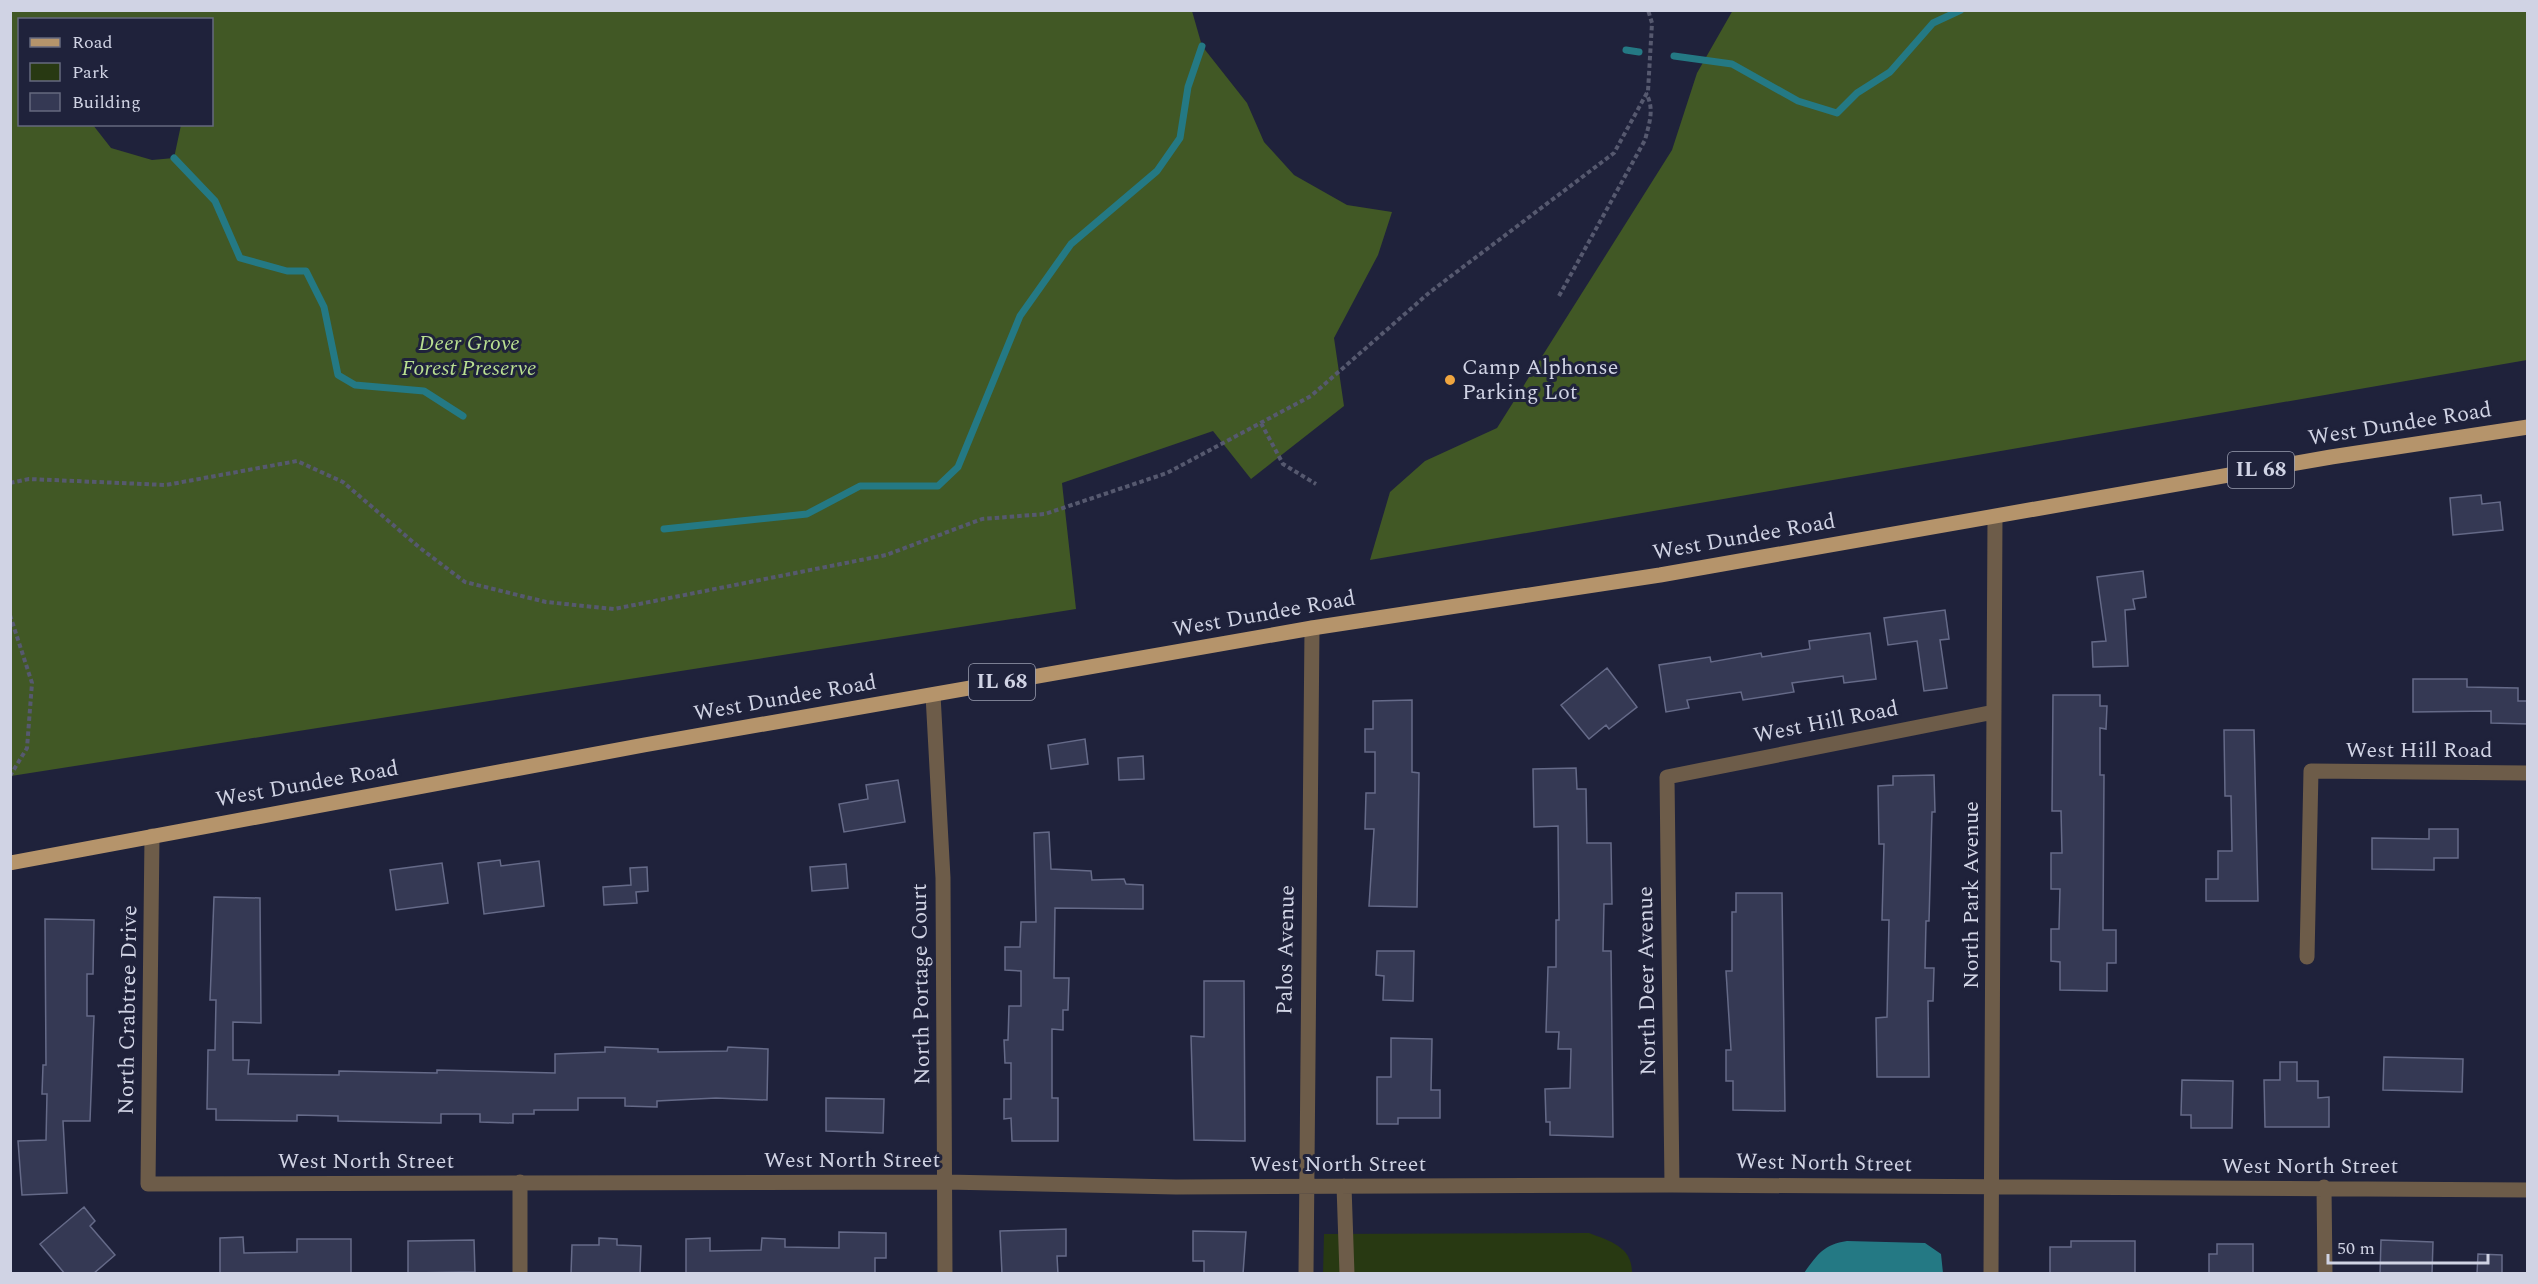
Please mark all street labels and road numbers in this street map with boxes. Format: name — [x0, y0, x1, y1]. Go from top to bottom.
street label: West Dundee Road — [2306, 393, 2494, 455]
road number: IL 68 — [2228, 452, 2294, 488]
street label: West Dundee Road — [1650, 505, 1838, 569]
street label: West Dundee Road — [1170, 582, 1358, 646]
road number: IL 68 — [969, 664, 1035, 700]
street label: West Dundee Road — [691, 666, 879, 730]
street label: West Hill Road — [1751, 692, 1901, 752]
street label: West Hill Road — [2345, 734, 2493, 767]
street label: West Dundee Road — [213, 752, 401, 816]
street label: North Park Avenue — [1955, 801, 1988, 989]
street label: North Portage Court — [903, 883, 939, 1085]
street label: Palos Avenue — [1268, 885, 1304, 1015]
street label: North Deer Avenue — [1629, 886, 1665, 1076]
street label: North Crabtree Drive — [110, 905, 146, 1115]
street label: West North Street — [764, 1144, 940, 1177]
street label: West North Street — [278, 1145, 454, 1178]
street label: West North Street — [1736, 1145, 1913, 1181]
street label: West North Street — [1250, 1148, 1426, 1181]
street label: West North Street — [2222, 1150, 2398, 1183]

